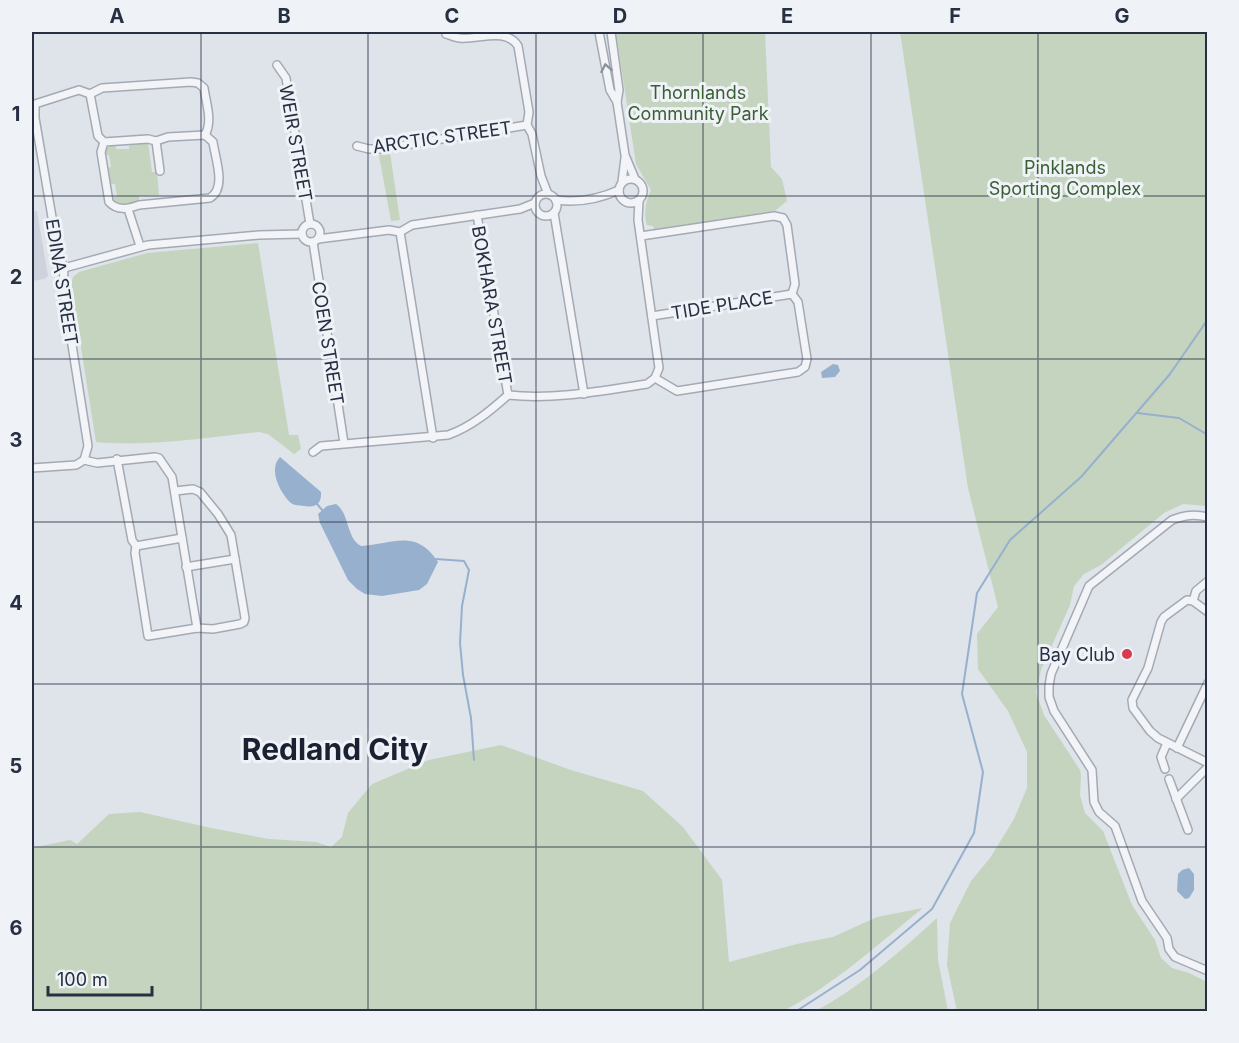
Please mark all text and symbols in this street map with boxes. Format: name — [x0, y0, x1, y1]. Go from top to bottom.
text: A — [110, 4, 125, 28]
text: B — [277, 4, 291, 28]
text: C — [445, 4, 459, 28]
text: D — [613, 4, 627, 28]
text: E — [781, 4, 793, 28]
text: F — [949, 4, 961, 28]
text: G — [1114, 4, 1130, 28]
one-way arrow — [600, 63, 613, 73]
park label: Thornlands Community Park — [627, 82, 769, 124]
street label: WEIR STREET — [275, 83, 317, 203]
text: 1 — [12, 102, 20, 126]
street label: ARCTIC STREET — [371, 117, 513, 157]
park label: Pinklands Sporting Complex — [989, 157, 1141, 199]
street label: EDINA STREET — [42, 217, 82, 347]
street label: BOKHARA STREET — [468, 224, 516, 386]
text: 2 — [10, 265, 22, 289]
street label: COEN STREET — [308, 280, 348, 406]
street label: TIDE PLACE — [670, 287, 774, 323]
text: 3 — [10, 428, 22, 452]
text: 4 — [9, 591, 23, 615]
place label: Bay Club — [1039, 644, 1115, 665]
marker: Bay Club — [1120, 647, 1134, 661]
district label: Redland City — [242, 731, 428, 767]
text: 5 — [10, 754, 22, 778]
text: 6 — [10, 916, 23, 940]
scale bar — [48, 959, 152, 997]
text: 100 m — [57, 969, 108, 990]

